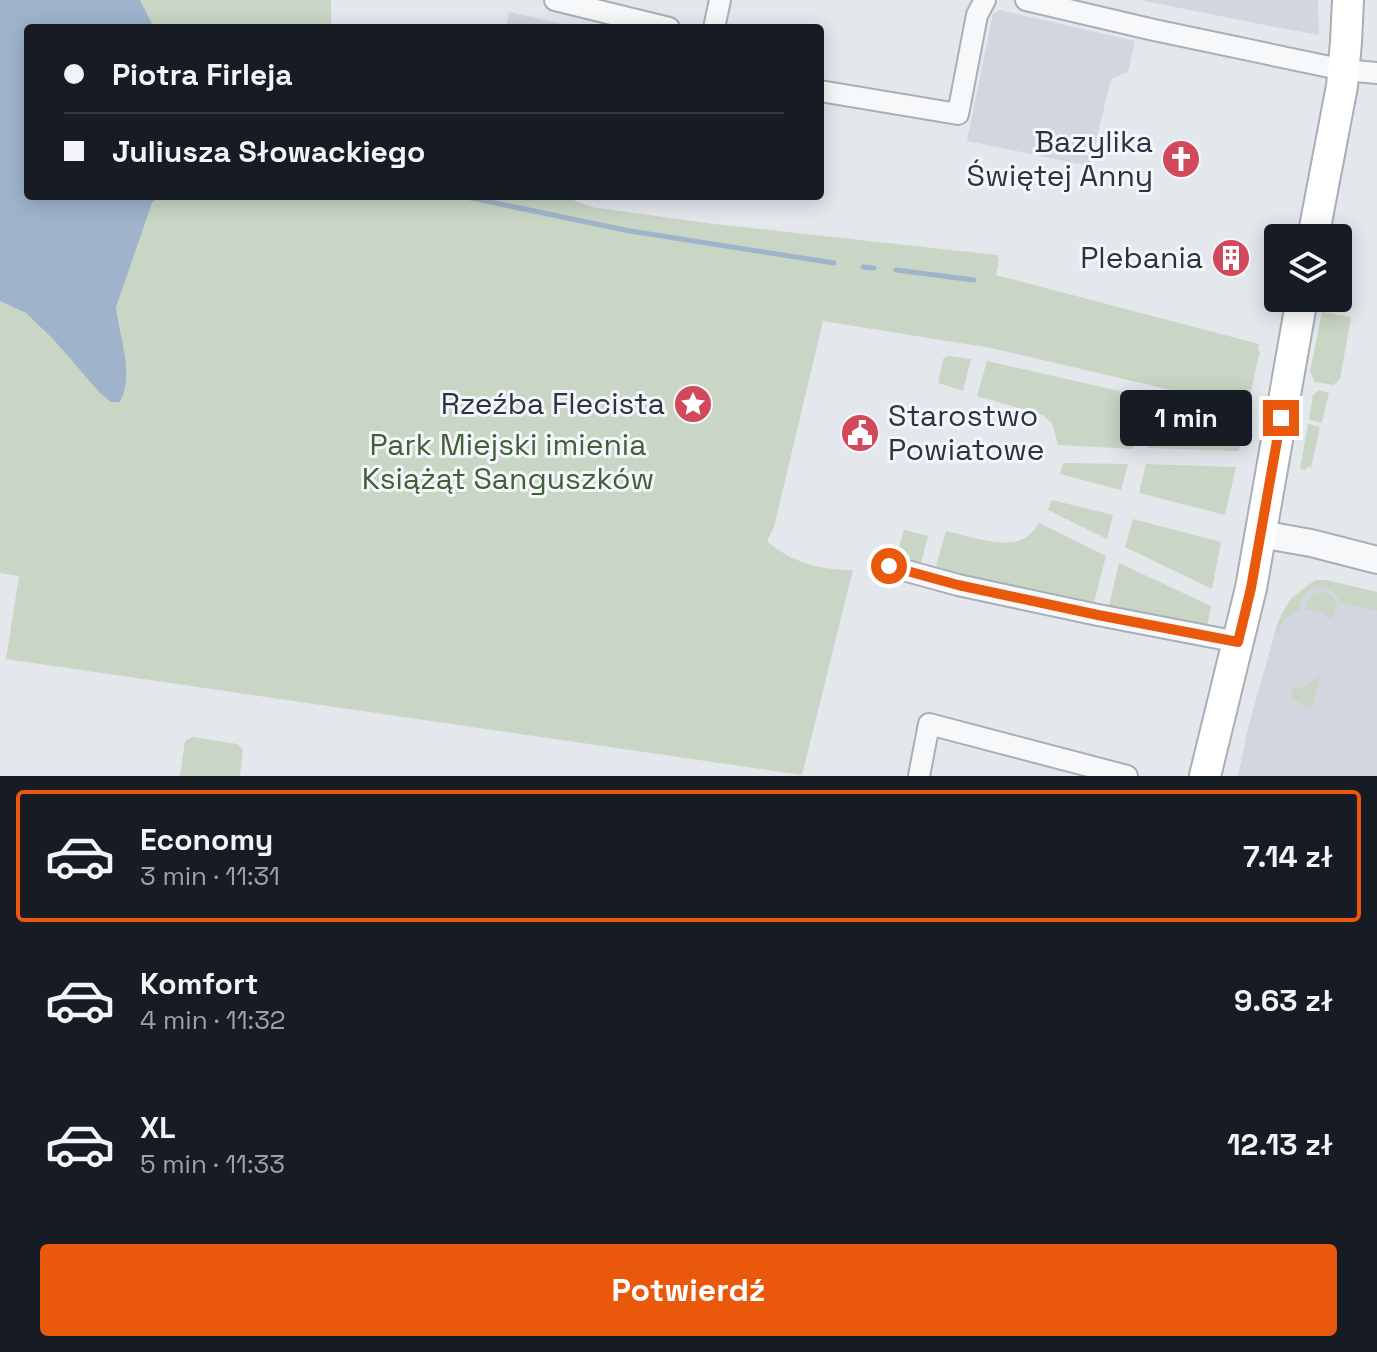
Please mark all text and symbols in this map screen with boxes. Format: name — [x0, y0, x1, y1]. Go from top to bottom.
text: Piotra Firleja — [112, 55, 293, 94]
place label: Bazylika Świętej Anny — [967, 122, 1153, 195]
text: Juliusza Słowackiego — [112, 132, 425, 171]
church icon: Bazylika Świętej Anny — [1160, 138, 1202, 180]
map controls — [1264, 224, 1352, 312]
button: layers — [1264, 224, 1352, 312]
building icon: Plebania — [1210, 237, 1252, 279]
place label: Plebania — [1080, 238, 1203, 277]
place icon: Rzeźba Flecista — [672, 383, 714, 425]
place label: Rzeźba Flecista — [441, 384, 665, 423]
callout: 1 min — [1121, 390, 1253, 446]
place label: Starostwo Powiatowe — [888, 396, 1044, 469]
route end — [1263, 400, 1299, 436]
text: 1 min — [1154, 401, 1218, 435]
public building icon: Starostwo Powiatowe — [839, 412, 881, 454]
park label: Park Miejski imienia Książąt Sanguszków — [362, 425, 654, 498]
route start — [871, 548, 907, 584]
icon: car — [44, 820, 116, 892]
text: Economy — [140, 820, 273, 859]
text: 7.14 zł — [1243, 837, 1333, 876]
text: 3 min · 11:31 — [140, 859, 280, 893]
icon: car — [44, 964, 116, 1036]
text: Komfort — [140, 964, 258, 1003]
text: 9.63 zł — [1234, 981, 1333, 1020]
text: 4 min · 11:32 — [140, 1003, 286, 1037]
icon: car — [44, 1108, 116, 1180]
text: XL — [140, 1108, 176, 1147]
text: 12.13 zł — [1227, 1125, 1333, 1164]
text: 5 min · 11:33 — [140, 1147, 285, 1181]
button: Potwierdź — [40, 1244, 1337, 1336]

